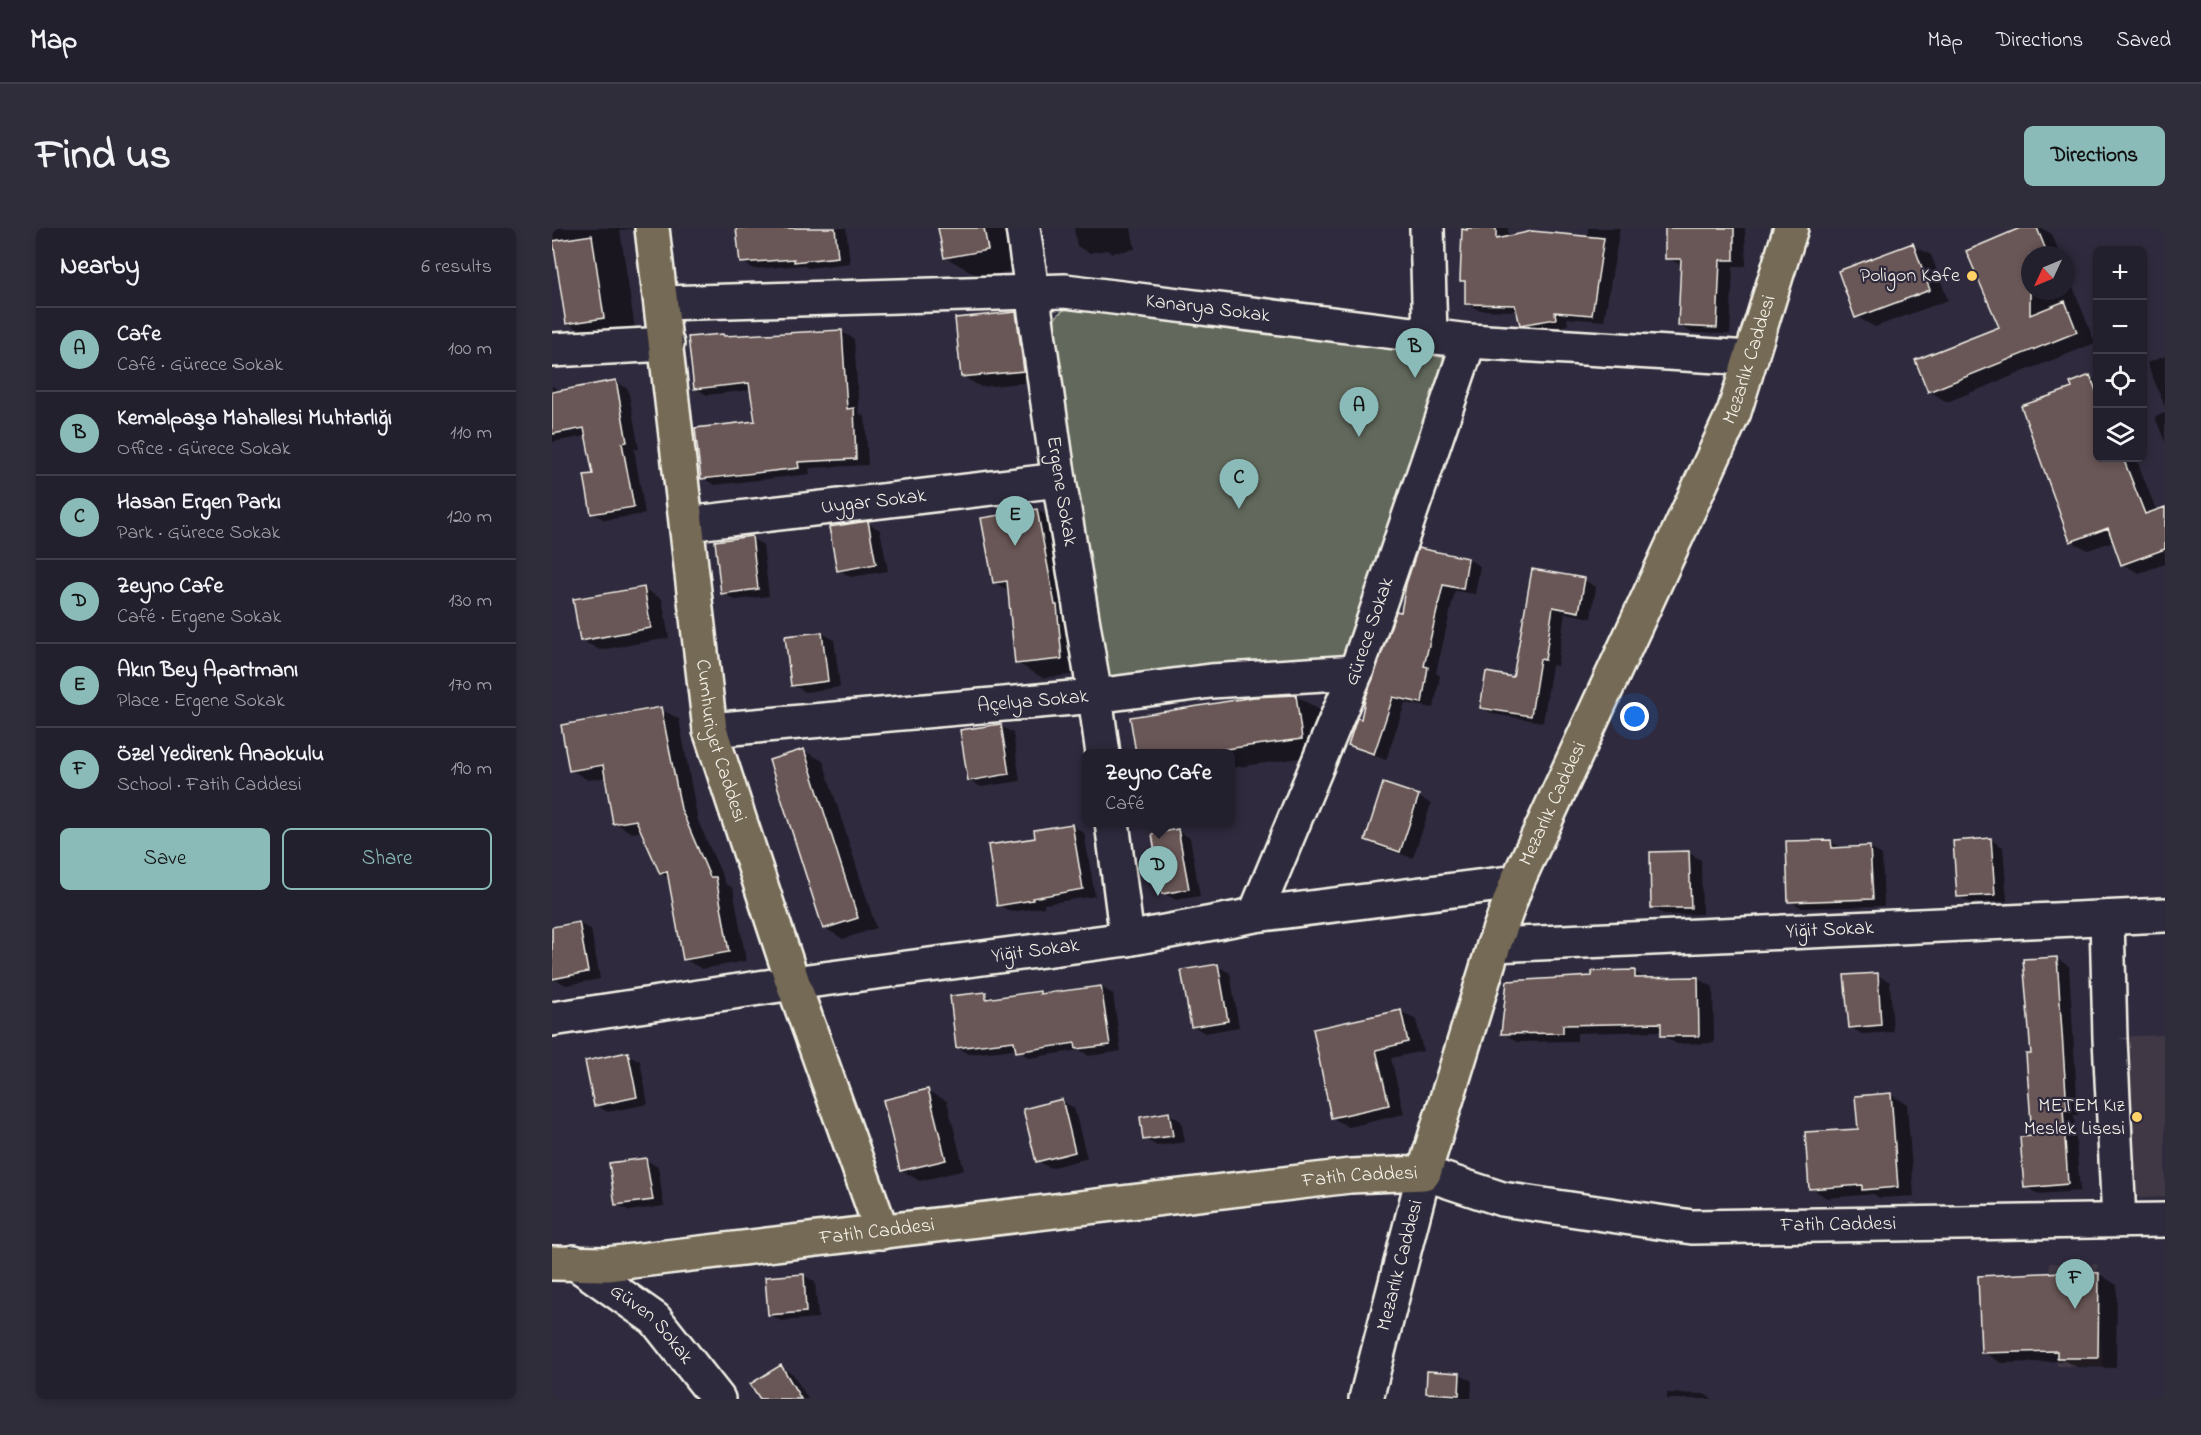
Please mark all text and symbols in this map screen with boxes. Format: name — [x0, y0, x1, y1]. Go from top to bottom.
text: Map — [30, 21, 77, 62]
text: Map — [1927, 26, 1963, 56]
text: Directions — [1996, 26, 2083, 56]
text: Saved — [2116, 26, 2171, 56]
text: Find us — [36, 126, 171, 187]
button: Directions — [2024, 126, 2165, 186]
north arrow — [2021, 246, 2075, 300]
map controls — [2093, 246, 2147, 462]
button: + — [2093, 246, 2147, 300]
text: Nearby — [60, 248, 139, 286]
text: 6 results — [421, 253, 492, 282]
place label: Poligon Kafe — [1860, 262, 1960, 292]
marker: Poligon Kafe — [1965, 269, 1979, 283]
street label: Kanarya Sokak — [1144, 287, 1272, 331]
street label: Mezarlık Caddesi — [1716, 292, 1784, 430]
button: − — [2093, 300, 2147, 354]
text: Cafe — [117, 319, 161, 351]
pin: B — [1396, 328, 1434, 378]
text: A — [73, 335, 86, 364]
text: 100 m — [448, 335, 492, 364]
text: Café · Gürece Sokak — [117, 351, 283, 380]
button: locate — [2093, 354, 2147, 408]
pin: A — [1340, 388, 1378, 437]
text: Kemalpaşa Mahallesi Muhtarlığı — [117, 403, 392, 435]
button: layers — [2093, 408, 2147, 462]
text: B — [73, 419, 86, 448]
text: 110 m — [450, 419, 492, 448]
street label: Ergene Sokak — [1038, 434, 1084, 549]
text: Office · Gürece Sokak — [117, 435, 290, 464]
pin: C — [1220, 460, 1258, 509]
street label: Uygar Sokak — [819, 481, 928, 523]
text: Hasan Ergen Parkı — [117, 487, 281, 519]
pin: E — [996, 496, 1034, 546]
text: C — [74, 503, 85, 532]
text: 120 m — [447, 503, 492, 532]
text: Park · Gürece Sokak — [117, 519, 280, 548]
text: Zeyno Cafe — [117, 571, 223, 603]
street label: Gürece Sokak — [1337, 573, 1402, 690]
text: D — [72, 587, 87, 616]
text: 130 m — [448, 587, 492, 616]
text: Café · Ergene Sokak — [117, 603, 281, 632]
text: Akın Bey Apartmanı — [117, 655, 298, 687]
street label: Cumhuriyet Caddesi — [687, 658, 754, 826]
text: E — [73, 671, 86, 700]
text: 170 m — [448, 671, 492, 700]
street label: Açelya Sokak — [976, 682, 1090, 721]
text: Place · Ergene Sokak — [117, 687, 285, 716]
your location — [1620, 702, 1649, 731]
street label: Mezarlık Caddesi — [1512, 737, 1594, 871]
text: Özel Yedirenk Anaokulu — [117, 739, 324, 771]
popup — [1082, 749, 1235, 827]
text: F — [73, 755, 86, 784]
text: 190 m — [450, 755, 492, 784]
text: Zeyno Cafe — [1105, 758, 1212, 790]
text: School · Fatih Caddesi — [117, 771, 302, 800]
text: Café — [1105, 790, 1144, 819]
button: Save — [60, 828, 270, 890]
button: Share — [282, 828, 492, 890]
pin: D — [1138, 846, 1178, 896]
street label: Yiğit Sokak — [1785, 914, 1875, 947]
street label: Yiğit Sokak — [990, 931, 1081, 971]
place label: METEM Kız Meslek Lisesi — [2024, 1092, 2126, 1144]
marker: METEM Kız Meslek Lisesi — [2130, 1110, 2144, 1124]
street label: Fatih Caddesi — [1300, 1159, 1418, 1196]
street label: Mezarlık Caddesi — [1370, 1197, 1431, 1334]
street label: Fatih Caddesi — [1779, 1209, 1896, 1240]
street label: Fatih Caddesi — [817, 1211, 936, 1253]
pin: F — [2056, 1260, 2095, 1309]
street label: Güven Sokak — [604, 1277, 700, 1371]

